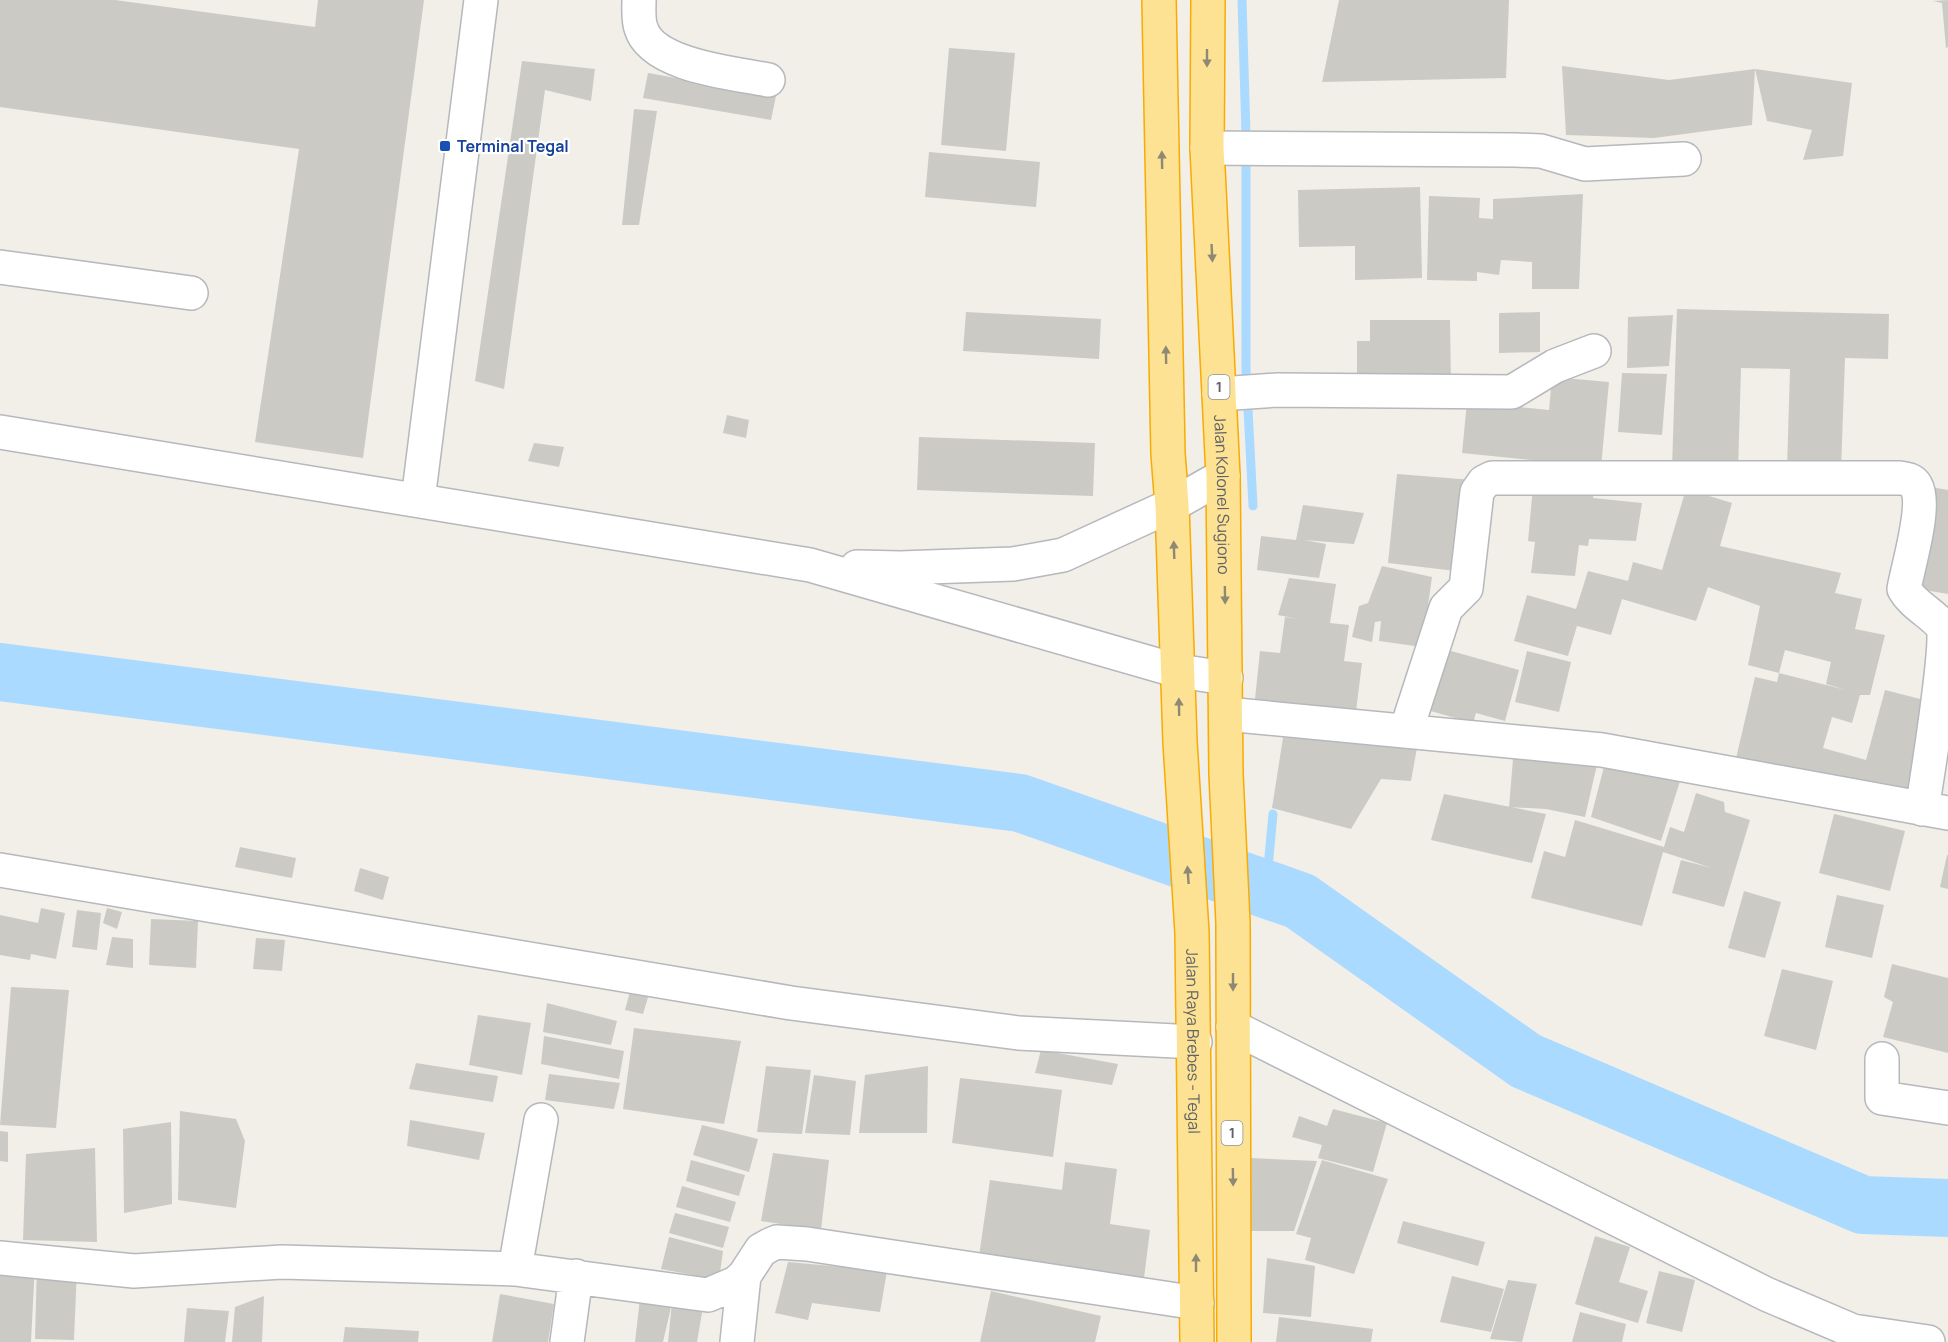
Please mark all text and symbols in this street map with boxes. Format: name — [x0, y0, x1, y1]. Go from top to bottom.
one-way arrow — [1202, 49, 1212, 68]
place label: Terminal Tegal — [457, 135, 569, 157]
marker: Terminal Tegal — [438, 139, 452, 153]
one-way arrow — [1157, 151, 1167, 170]
one-way arrow — [1207, 244, 1217, 263]
one-way arrow — [1161, 346, 1171, 365]
road number: 1 — [1208, 375, 1230, 399]
street label: Jalan Kolonel Sugiono — [1209, 414, 1235, 575]
one-way arrow — [1169, 540, 1179, 559]
one-way arrow — [1220, 586, 1230, 605]
one-way arrow — [1174, 697, 1184, 716]
one-way arrow — [1184, 865, 1193, 884]
street label: Jalan Raya Brebes - Tegal — [1181, 948, 1205, 1134]
one-way arrow — [1228, 972, 1238, 991]
road number: 1 — [1222, 1121, 1242, 1145]
one-way arrow — [1228, 1167, 1238, 1186]
one-way arrow — [1191, 1253, 1201, 1272]

